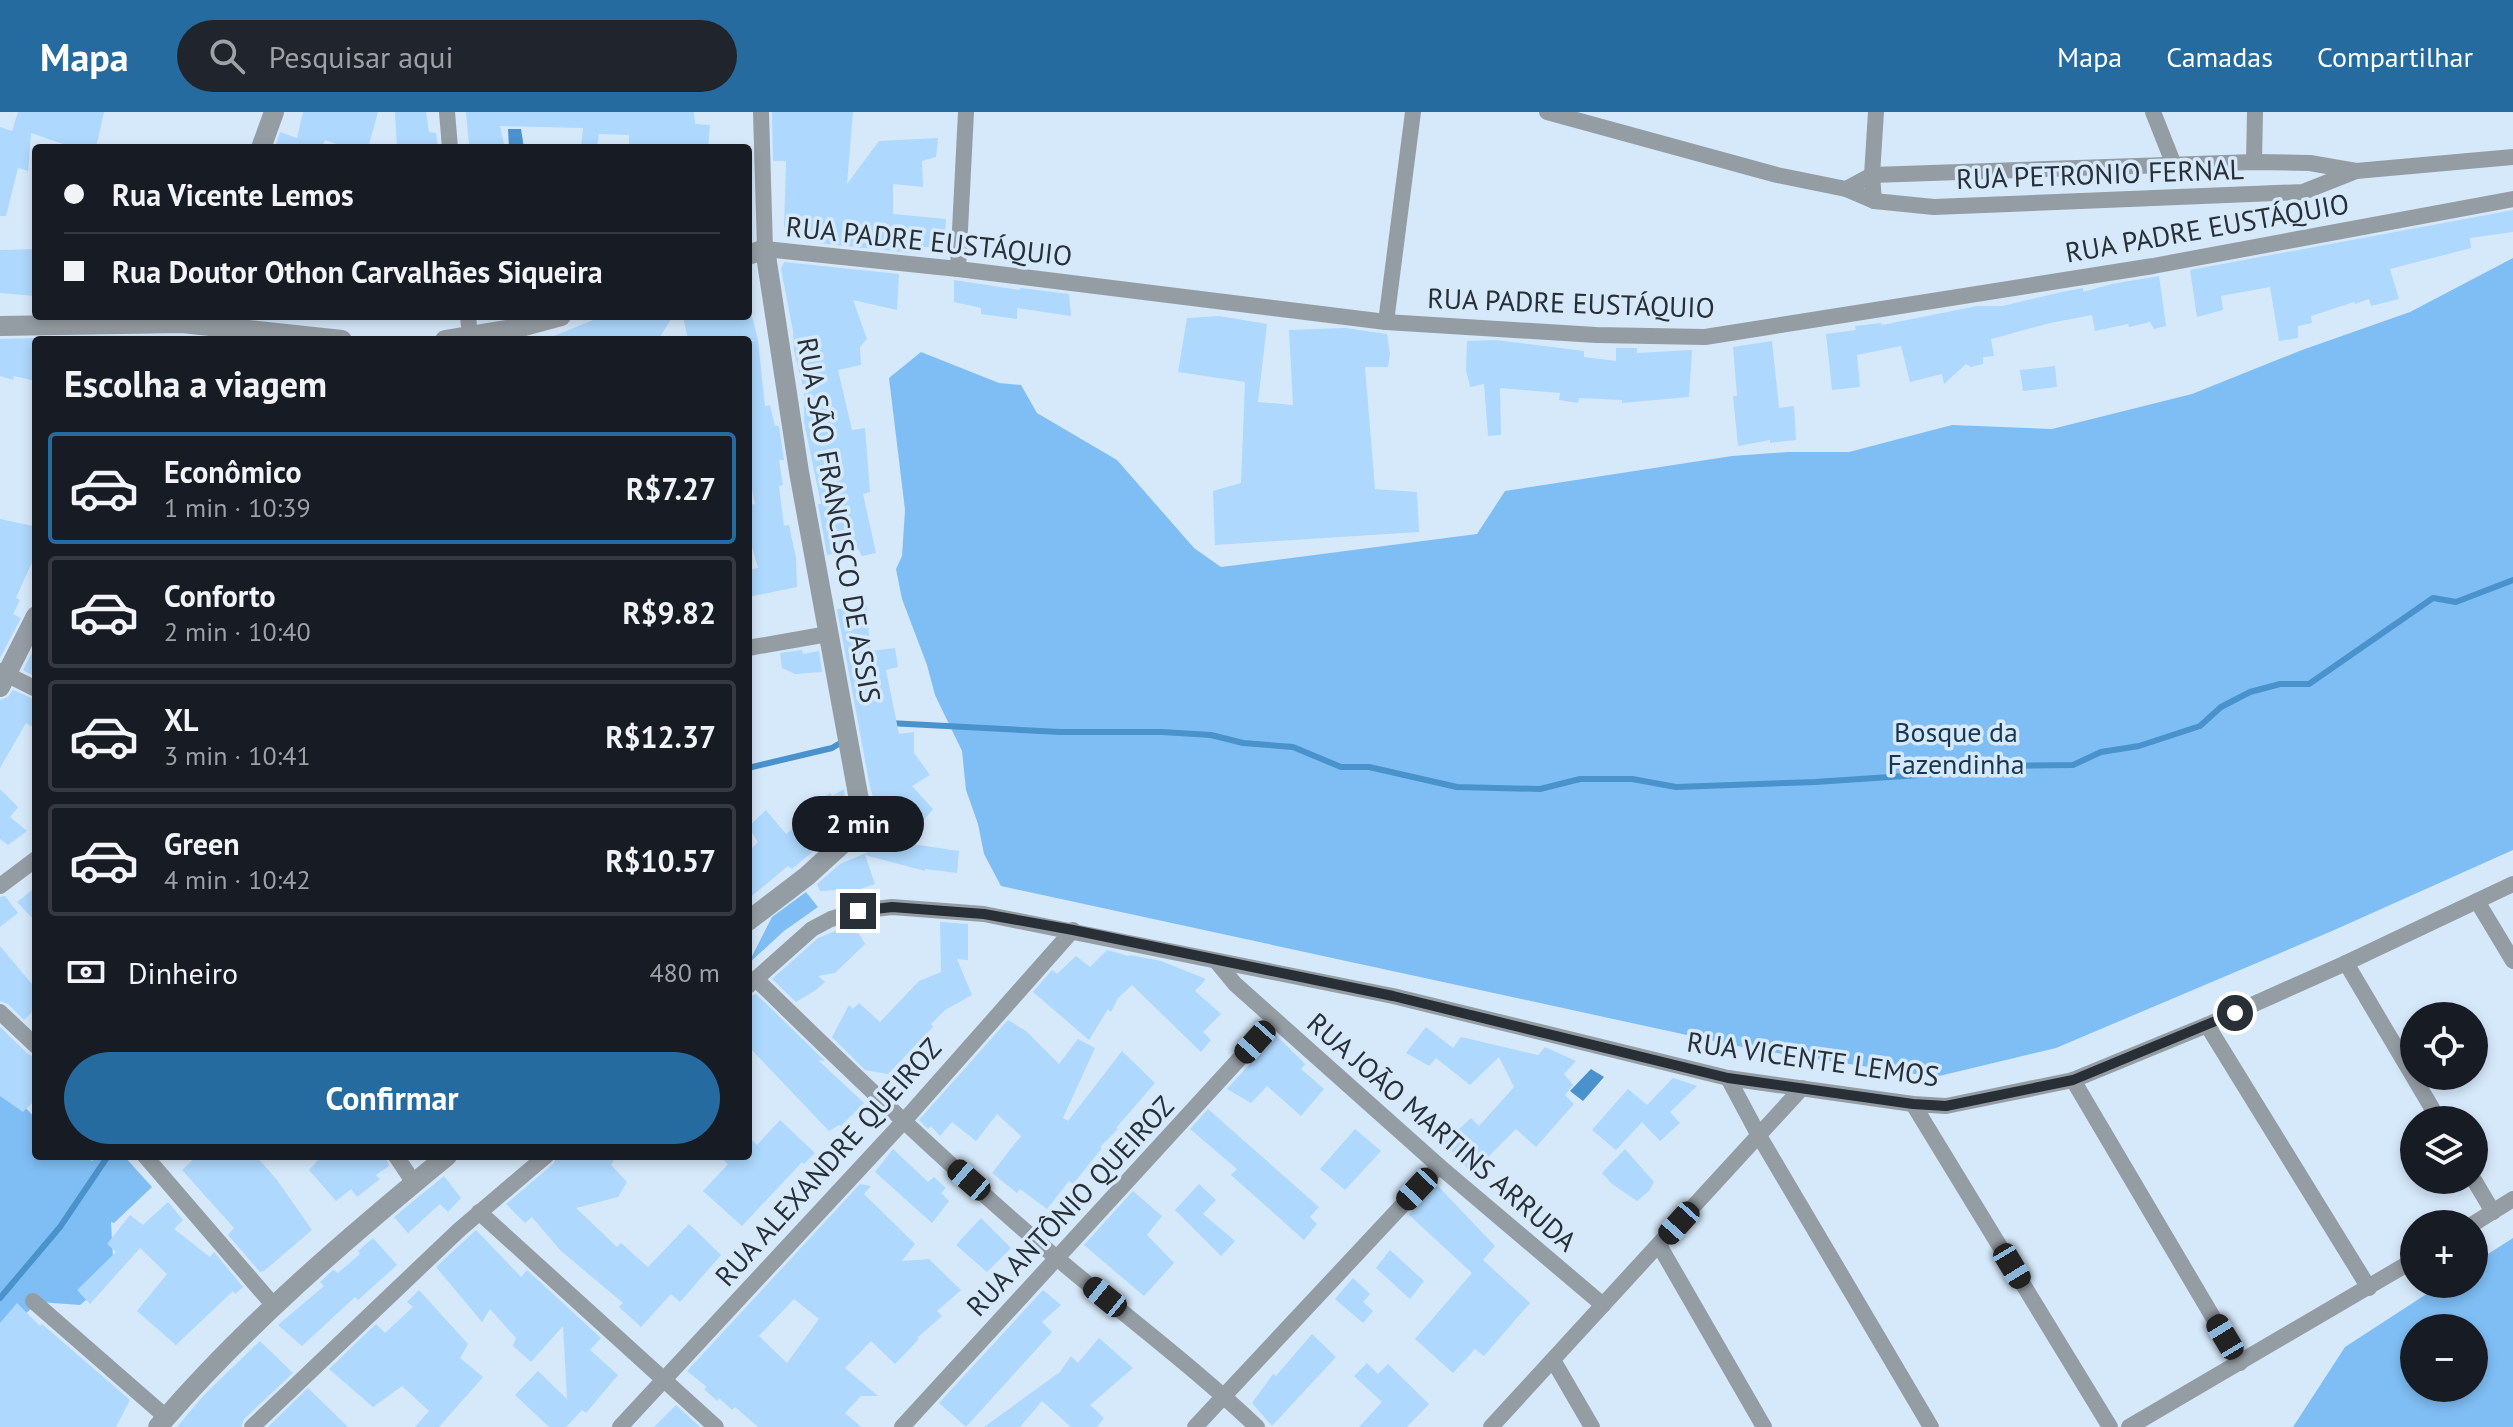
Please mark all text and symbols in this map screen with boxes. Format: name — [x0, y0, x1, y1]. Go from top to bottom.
search box — [177, 20, 737, 92]
text: Mapa — [40, 32, 129, 81]
icon: search — [205, 34, 249, 78]
text: Pesquisar aqui — [269, 37, 453, 76]
text: Mapa — [2057, 38, 2122, 75]
text: Camadas — [2166, 38, 2273, 75]
text: Compartilhar — [2317, 38, 2473, 75]
street label: RUA PETRONIO FERNAL — [1955, 150, 2244, 197]
text: Rua Vicente Lemos — [112, 175, 354, 214]
street label: RUA PADRE EUSTÁQUIO — [2062, 184, 2352, 271]
street label: RUA PADRE EUSTÁQUIO — [784, 207, 1074, 274]
text: Rua Doutor Othon Carvalhães Siqueira — [112, 252, 603, 291]
street label: RUA PADRE EUSTÁQUIO — [1427, 279, 1715, 326]
street label: RUA SÃO FRANCISCO DE ASSIS — [789, 334, 890, 705]
text: Escolha a viagem — [64, 360, 327, 407]
icon: car — [68, 452, 140, 524]
text: Econômico — [164, 452, 302, 491]
text: R$7.27 — [626, 469, 716, 508]
text: 1 min · 10:39 — [164, 491, 311, 524]
icon: car — [68, 576, 140, 648]
text: Conforto — [164, 576, 276, 615]
text: R$9.82 — [623, 593, 716, 632]
text: 2 min · 10:40 — [164, 615, 311, 648]
icon: car — [68, 700, 140, 772]
text: XL — [164, 700, 198, 739]
park label: Bosque da Fazendinha — [1887, 713, 2025, 782]
text: R$12.37 — [606, 717, 716, 756]
text: 3 min · 10:41 — [164, 739, 311, 772]
callout: 2 min — [792, 795, 924, 851]
text: 2 min — [826, 807, 890, 840]
icon: car — [68, 824, 140, 896]
text: Green — [164, 824, 239, 863]
text: R$10.57 — [606, 841, 716, 880]
text: 4 min · 10:42 — [164, 863, 311, 896]
route end — [840, 893, 876, 929]
icon: cash — [64, 950, 108, 994]
text: Dinheiro — [128, 953, 238, 992]
text: 480 m — [649, 956, 720, 989]
route start — [2217, 995, 2253, 1031]
map controls — [2400, 1002, 2488, 1402]
button: locate — [2400, 1002, 2488, 1090]
street label: RUA JOÃO MARTINS ARRUDA — [1300, 1004, 1585, 1259]
car — [1230, 1016, 1280, 1068]
street label: RUA VICENTE LEMOS — [1685, 1022, 1942, 1095]
street label: RUA ALEXANDRE QUEIROZ — [706, 1030, 949, 1293]
button: Confirmar — [64, 1052, 720, 1144]
street label: RUA ANTÔNIO QUEIROZ — [958, 1087, 1182, 1324]
button: layers — [2400, 1106, 2488, 1194]
car — [943, 1155, 995, 1205]
car — [1392, 1163, 1442, 1215]
car — [1654, 1197, 1704, 1249]
button: + — [2400, 1210, 2488, 1298]
car — [1989, 1239, 2035, 1293]
car — [1079, 1273, 1131, 1321]
car — [2202, 1310, 2248, 1364]
button: − — [2400, 1314, 2488, 1402]

